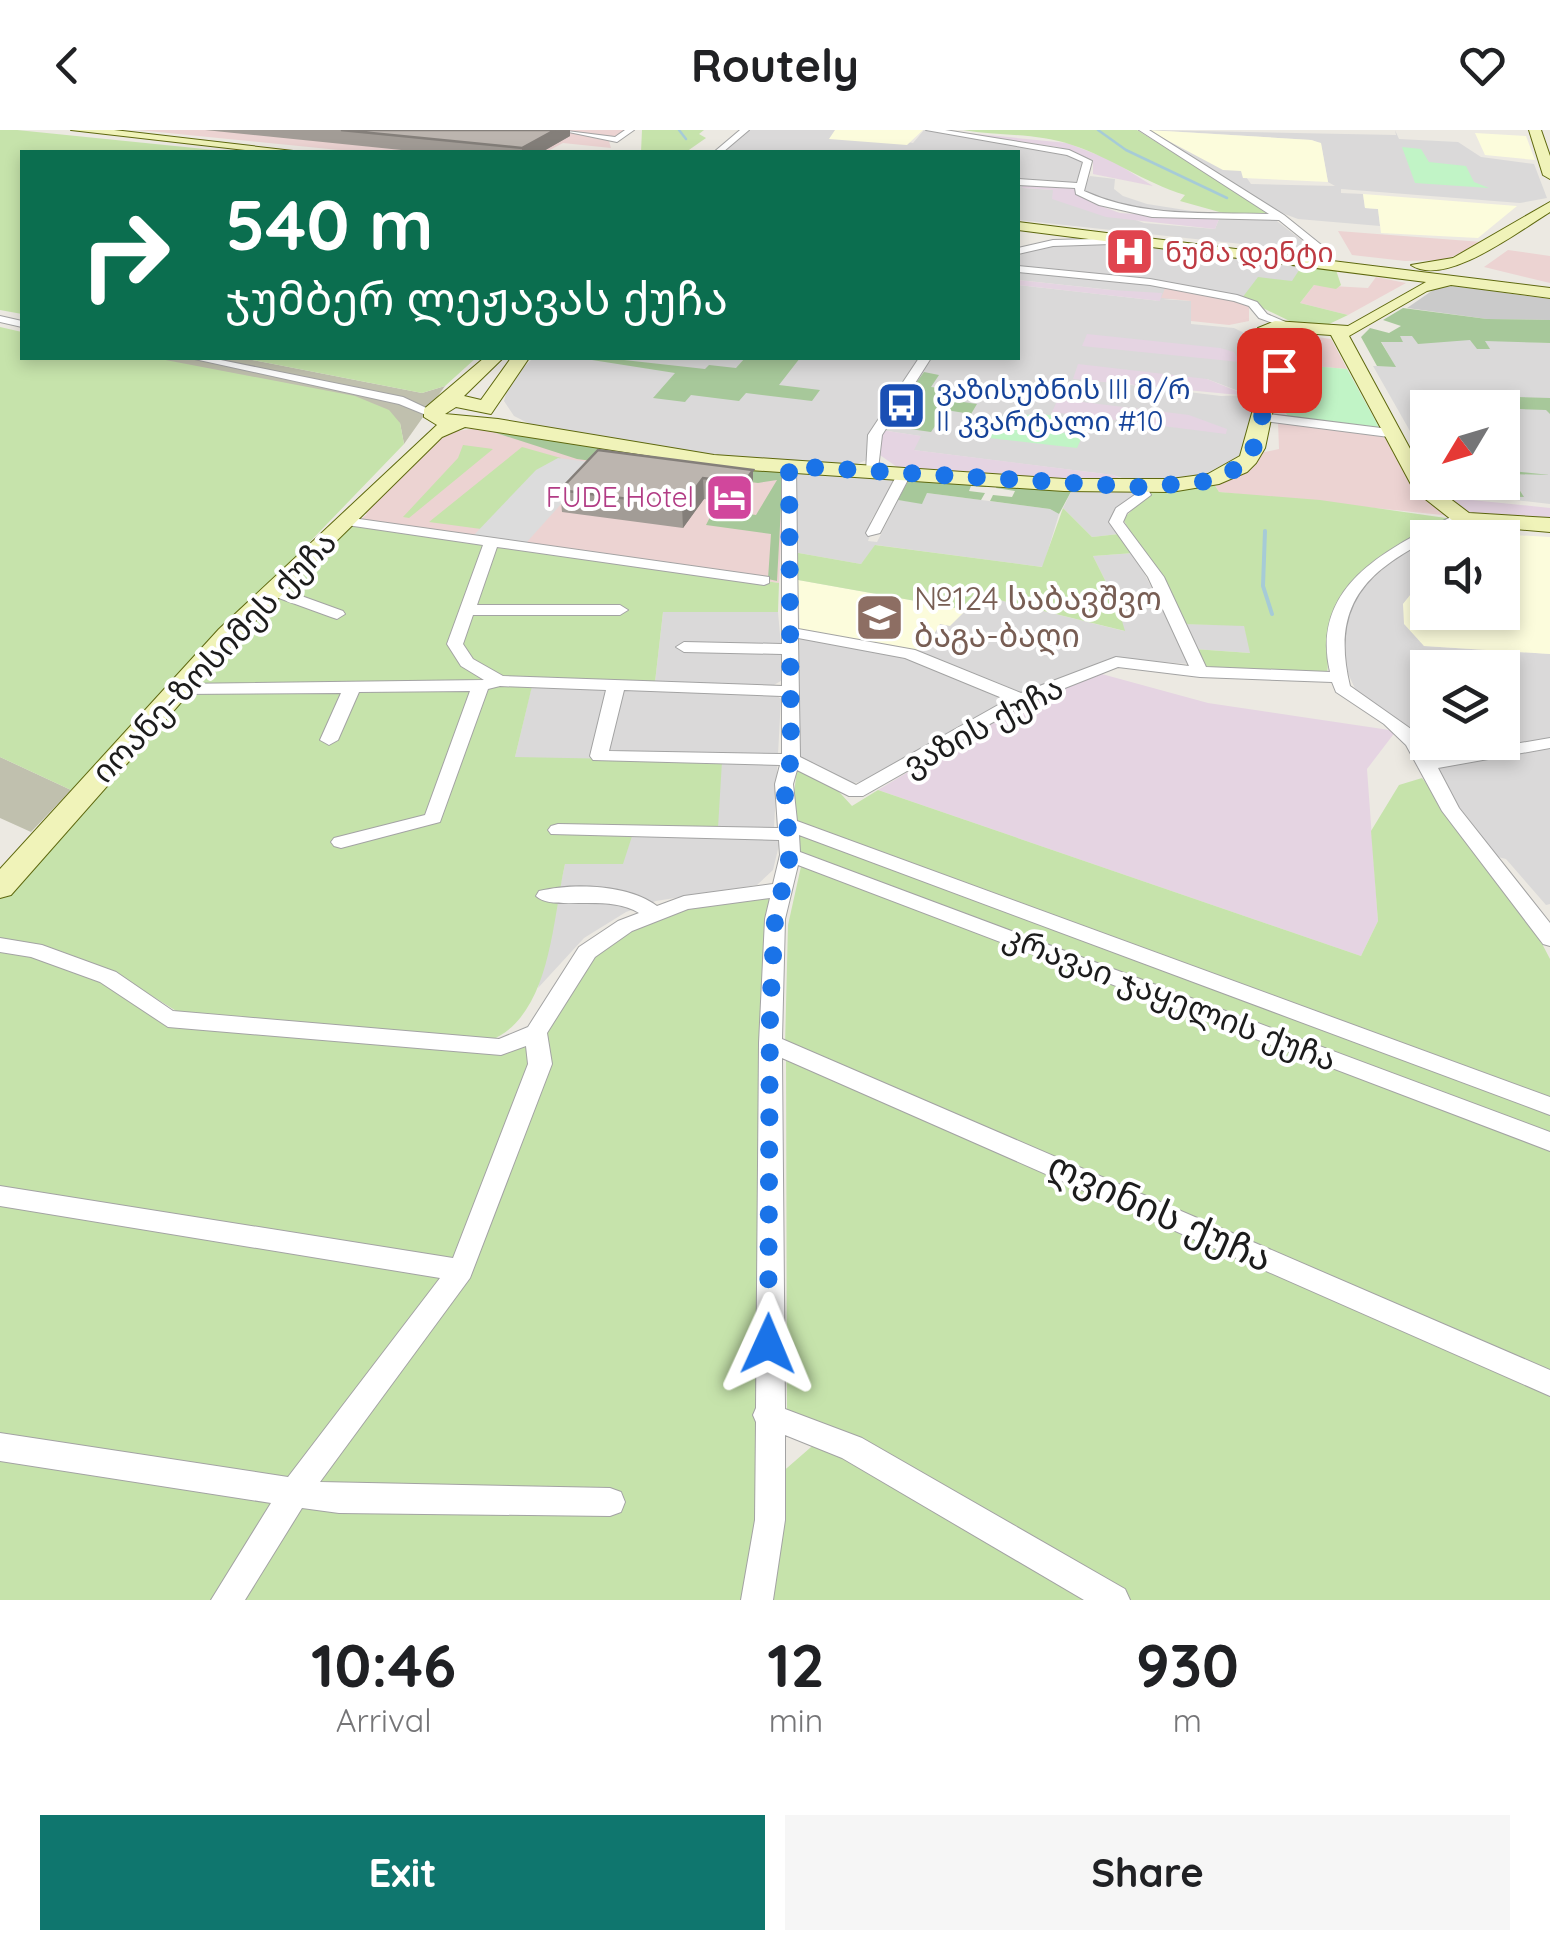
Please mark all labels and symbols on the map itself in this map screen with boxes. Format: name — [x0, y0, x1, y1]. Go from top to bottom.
hospital icon: ნუმა დენტი — [1104, 226, 1156, 278]
place label: ნუმა დენტი — [1165, 234, 1334, 269]
pin — [1237, 328, 1322, 413]
place label: ვაზისუბნის III მ/რ II კვარტალი #10 — [936, 371, 1190, 438]
bus stop icon: ვაზისუბნის III მ/რ II კვარტალი #10 — [875, 379, 927, 431]
north arrow — [1410, 390, 1520, 500]
hotel icon: FUDE Hotel — [703, 471, 755, 523]
place label: FUDE Hotel — [546, 479, 694, 514]
street label: იოანე-ზოსიმეს ქუჩა — [82, 522, 344, 791]
place label: №124 საბავშვო ბაგა-ბაღი — [914, 578, 1162, 656]
school or university icon: №124 საბავშვო ბაგა-ბაღი — [853, 591, 905, 643]
street label: ვაზის ქუჩა — [895, 666, 1070, 784]
street label: კრავაი ჯაყელის ქუჩა — [998, 915, 1342, 1080]
street label: ღვინის ქუჩა — [1041, 1140, 1280, 1282]
position arrow — [716, 1292, 820, 1396]

